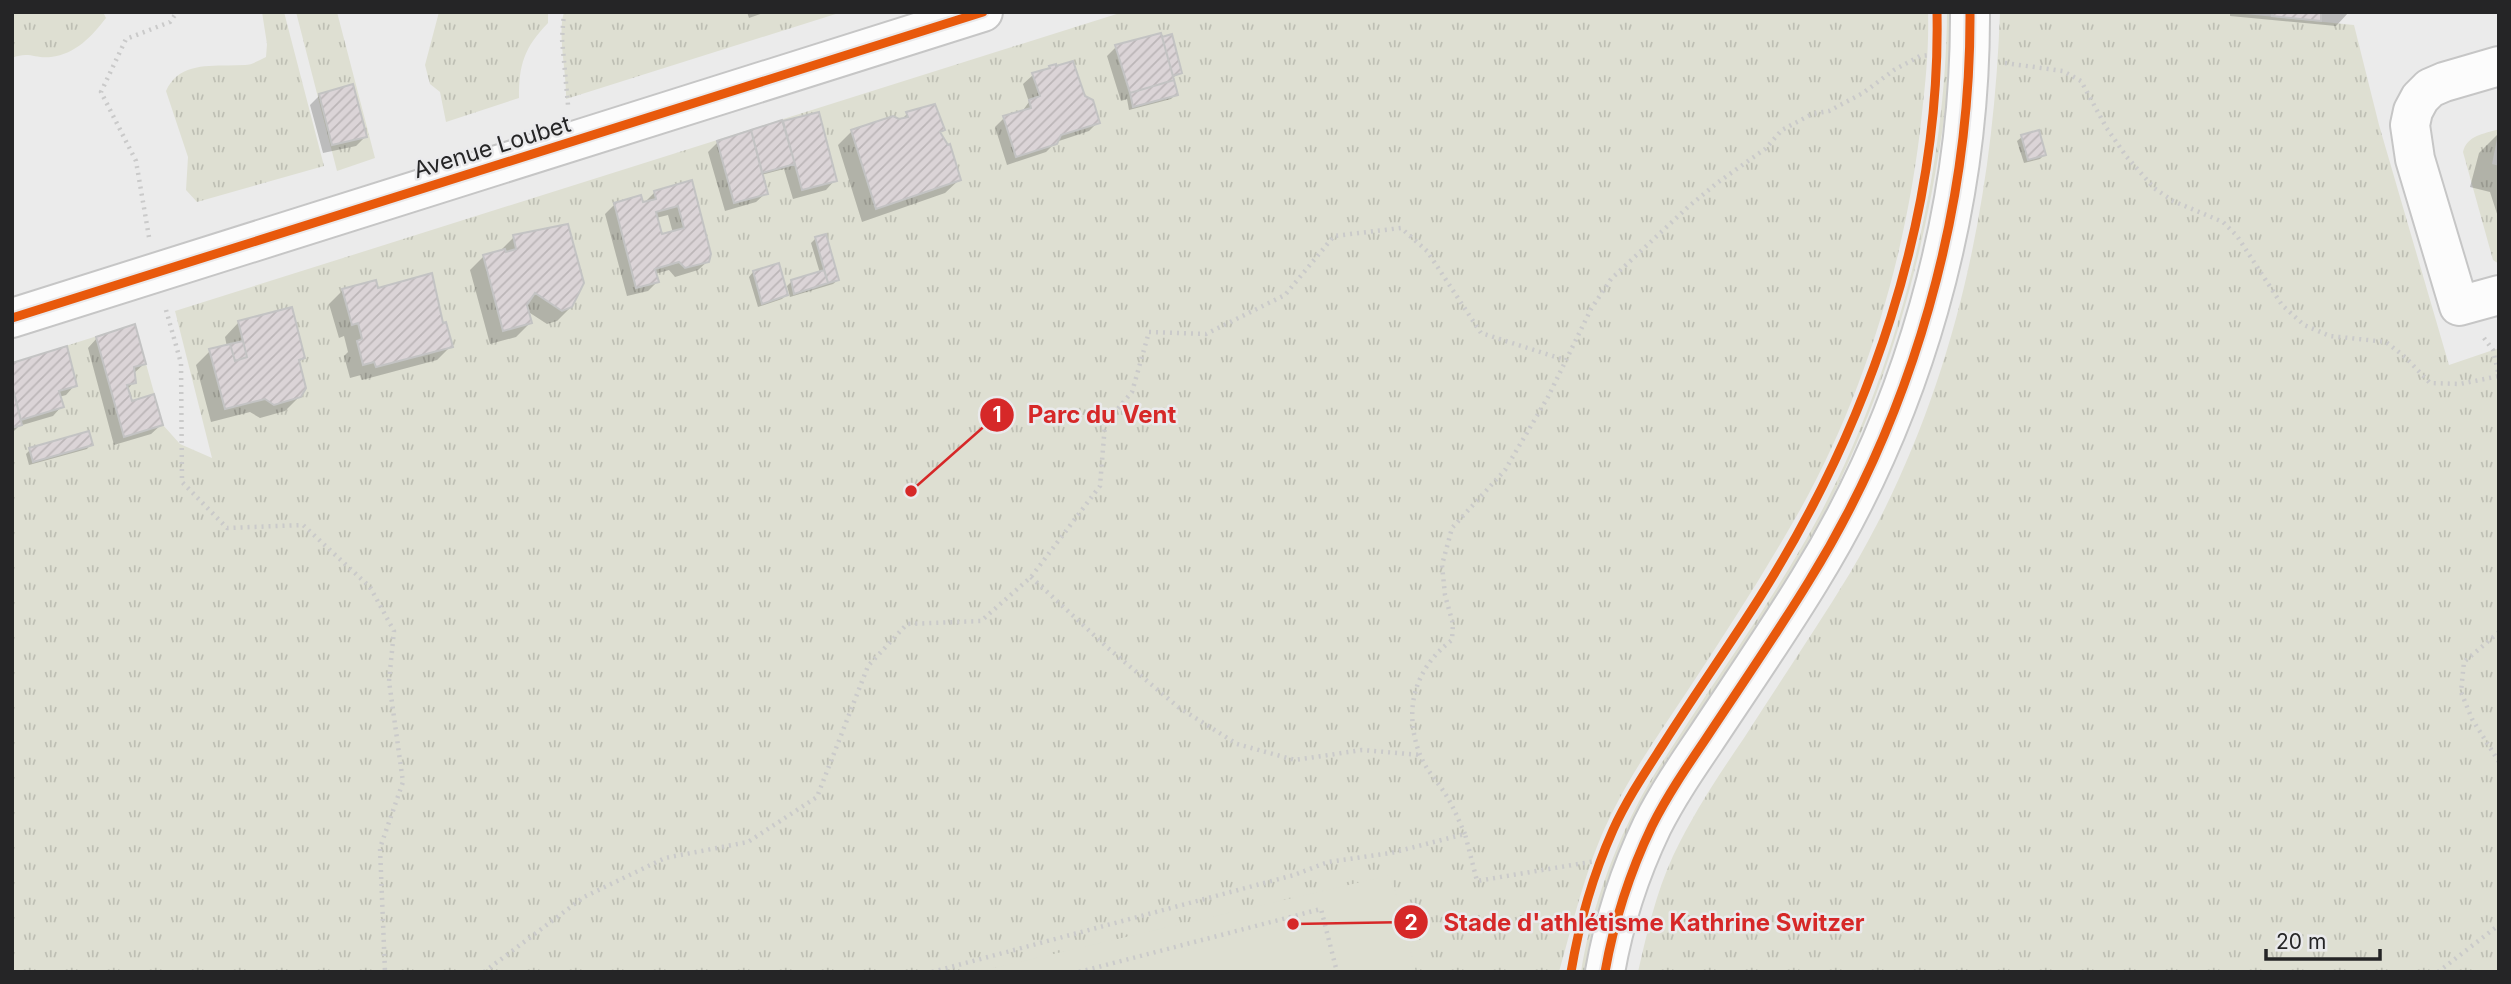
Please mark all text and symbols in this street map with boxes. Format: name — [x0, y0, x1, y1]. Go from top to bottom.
street label: Avenue Loubet — [410, 110, 574, 184]
callout: Parc du Vent — [979, 393, 1191, 438]
text: Parc du Vent — [1028, 400, 1176, 429]
text: 1 — [992, 402, 1002, 427]
callout: Stade d'athlétisme Kathrine Switzer — [1394, 900, 1878, 945]
text: Stade d'athlétisme Kathrine Switzer — [1443, 908, 1865, 937]
text: 2 — [1404, 910, 1418, 935]
scale bar — [2266, 918, 2380, 962]
text: 20 m — [2276, 929, 2326, 954]

